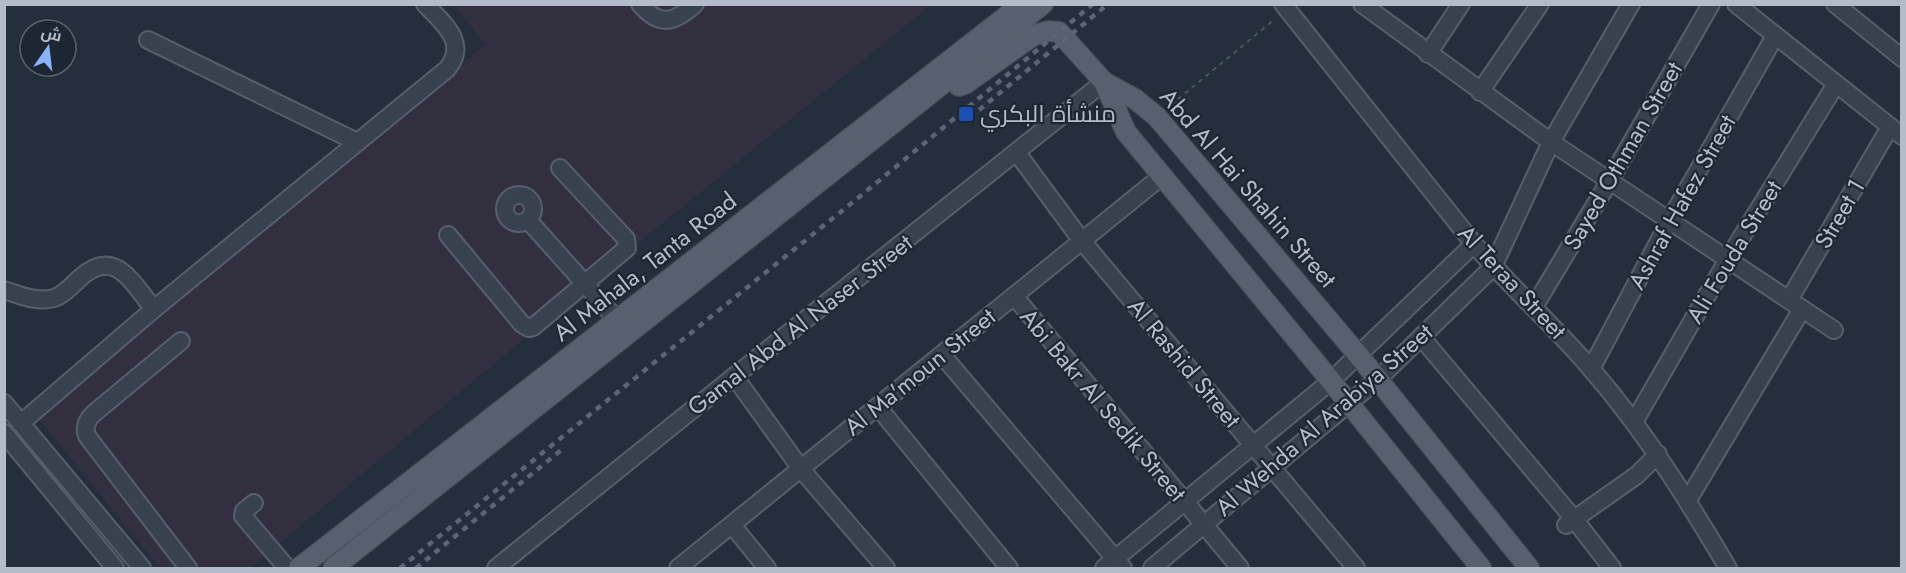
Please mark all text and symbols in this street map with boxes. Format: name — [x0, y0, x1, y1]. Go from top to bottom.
north arrow — [18, 18, 78, 78]
text: ش — [39, 20, 64, 48]
street label: Sayed Othman Street — [1554, 55, 1691, 257]
street label: Abd Al Hai Shahin Street — [1152, 80, 1345, 295]
place label: منشأة البكري — [980, 96, 1116, 132]
marker: منشأة البكري — [957, 105, 975, 123]
street label: Ashraf Hafez Street — [1619, 108, 1744, 296]
street label: Street 1 — [1806, 172, 1874, 255]
street label: Ali Fouda Street — [1677, 173, 1790, 330]
street label: Al Mahala, Tanta Road — [545, 184, 744, 350]
street label: Al Teraa Street — [1450, 217, 1575, 347]
street label: Gamal Abd Al Naser Street — [680, 225, 920, 424]
street label: Al Rashid Street — [1119, 290, 1249, 435]
street label: Al Ma'moun Street — [836, 299, 1003, 444]
street label: Abi Bakr Al Sedik Street — [1012, 300, 1195, 509]
street label: Al Wehda Al Arabiya Street — [1207, 315, 1440, 524]

